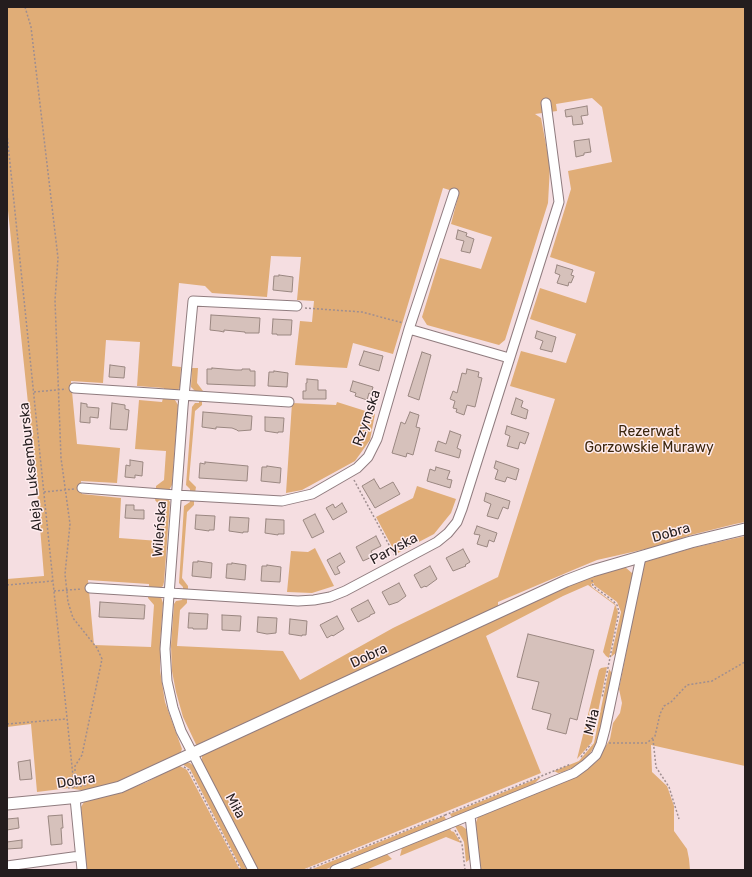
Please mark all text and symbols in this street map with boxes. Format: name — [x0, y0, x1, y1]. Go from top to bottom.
street label: Rzymska — [350, 388, 384, 448]
street label: Aleja Luksemburska — [16, 401, 46, 533]
park label: Rezerwat Gorzowskie Murawy — [584, 424, 714, 456]
street label: Wileńska — [150, 500, 170, 558]
street label: Dobra — [650, 520, 692, 546]
street label: Paryska — [367, 530, 421, 568]
street label: Dobra — [348, 640, 390, 672]
street label: Miła — [581, 707, 603, 737]
street label: Dobra — [55, 770, 97, 792]
street label: Miła — [221, 791, 249, 821]

